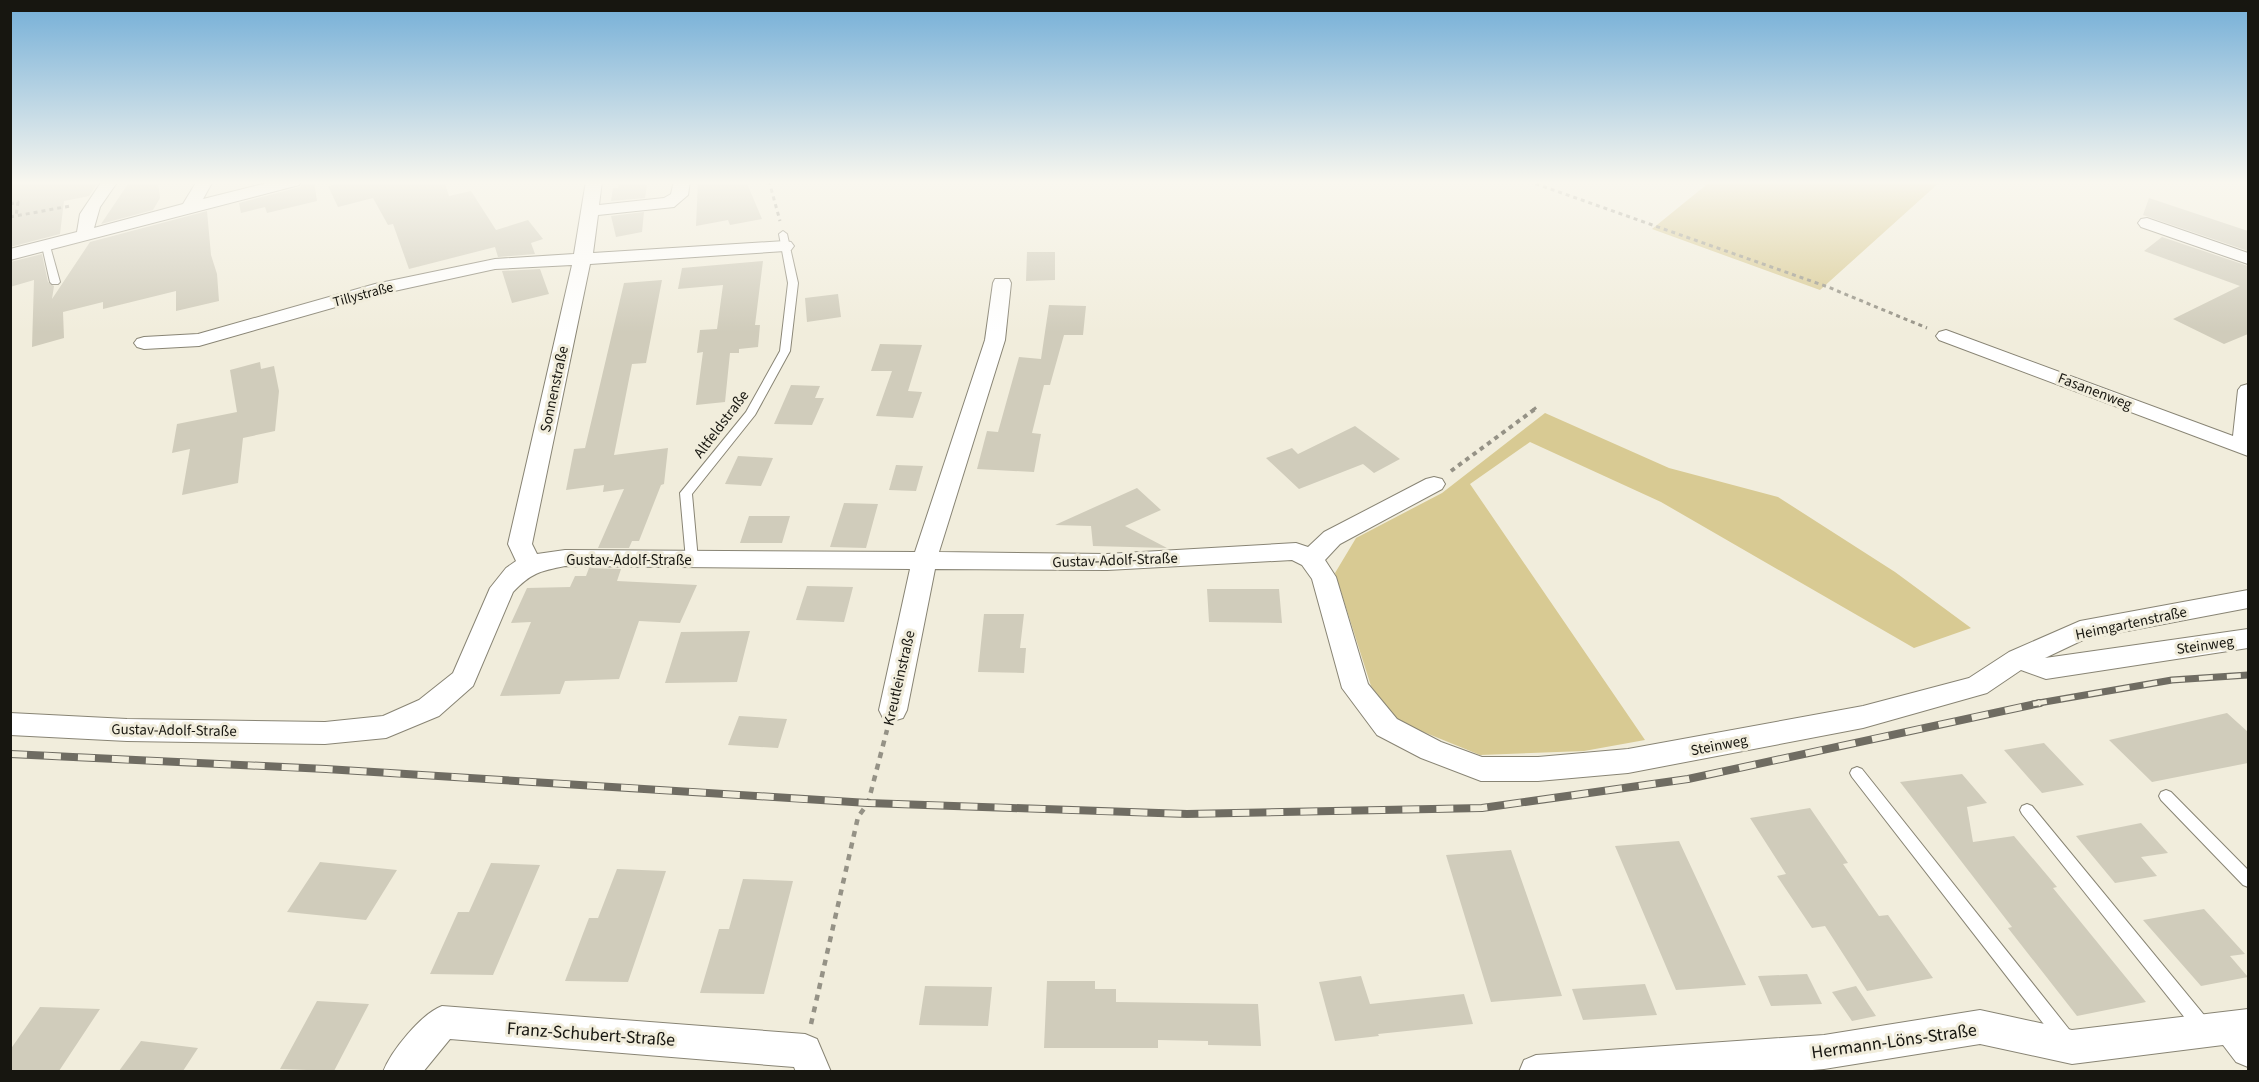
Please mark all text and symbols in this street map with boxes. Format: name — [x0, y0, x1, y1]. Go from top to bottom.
street label: Tillystraße — [331, 277, 396, 313]
street label: Sonnenstraße — [535, 344, 574, 434]
street label: Fasanenweg — [2055, 368, 2135, 415]
street label: Altfeldstraße — [689, 386, 754, 463]
street label: Gustav-Adolf-Straße — [1052, 548, 1178, 573]
street label: Gustav-Adolf-Straße — [566, 550, 692, 571]
street label: Heimgartenstraße — [2073, 601, 2189, 646]
street label: Kreutleinstraße — [878, 628, 921, 728]
street label: Steinweg — [2175, 631, 2235, 660]
street label: Gustav-Adolf-Straße — [111, 719, 237, 742]
street label: Steinweg — [1689, 730, 1750, 761]
street label: Franz-Schubert-Straße — [506, 1016, 676, 1053]
street label: Hermann-Löns-Straße — [1810, 1018, 1978, 1065]

